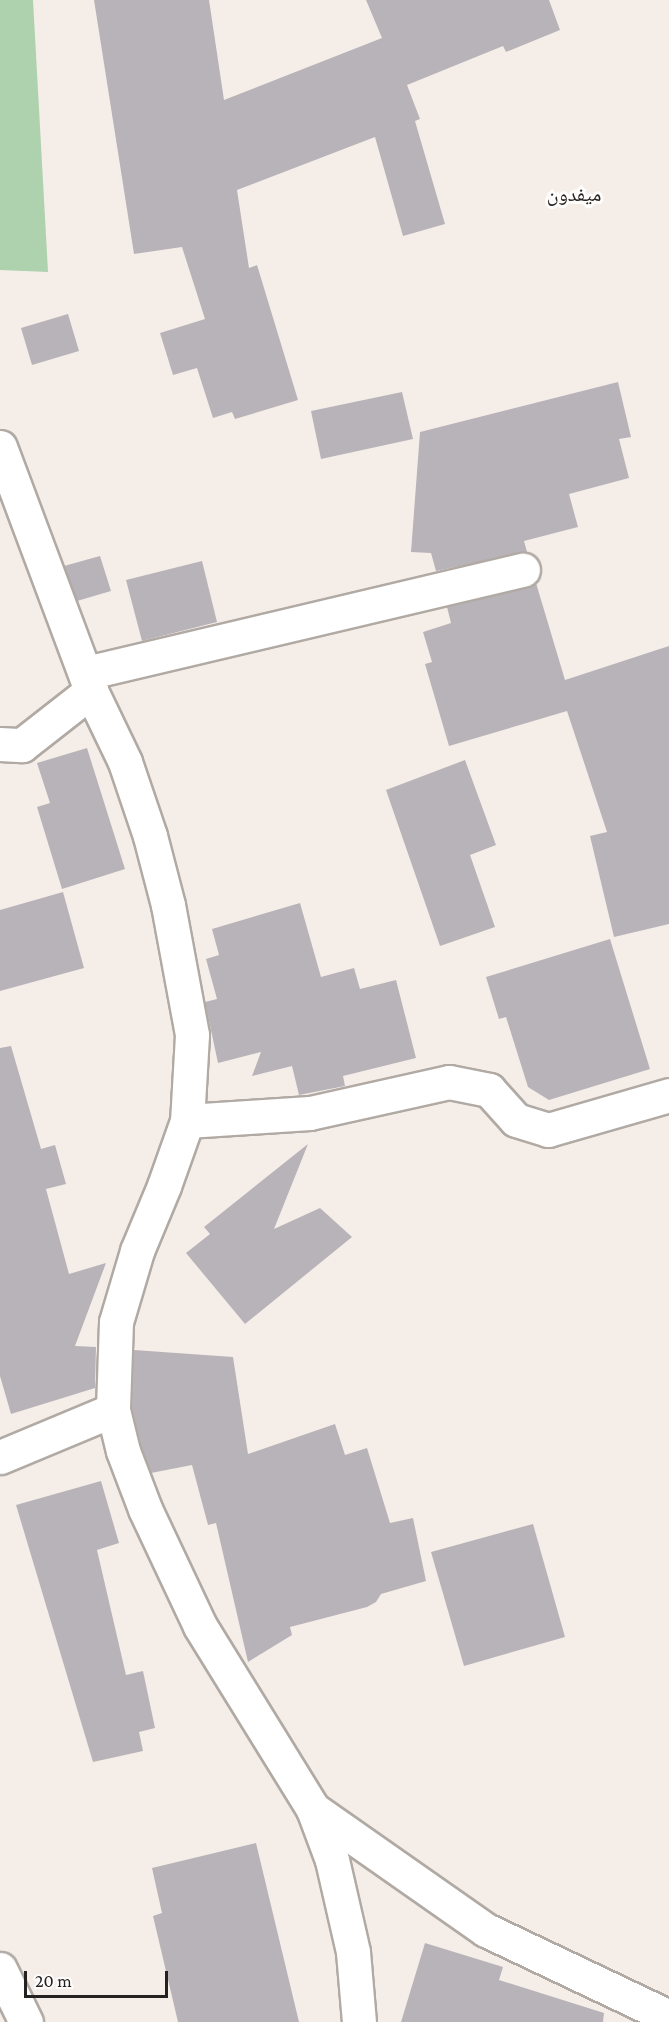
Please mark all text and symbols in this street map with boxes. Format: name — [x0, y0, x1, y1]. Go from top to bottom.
district label: ميفدون — [547, 182, 601, 206]
scale bar — [27, 1959, 171, 1997]
text: 20 m — [35, 1971, 72, 1991]

